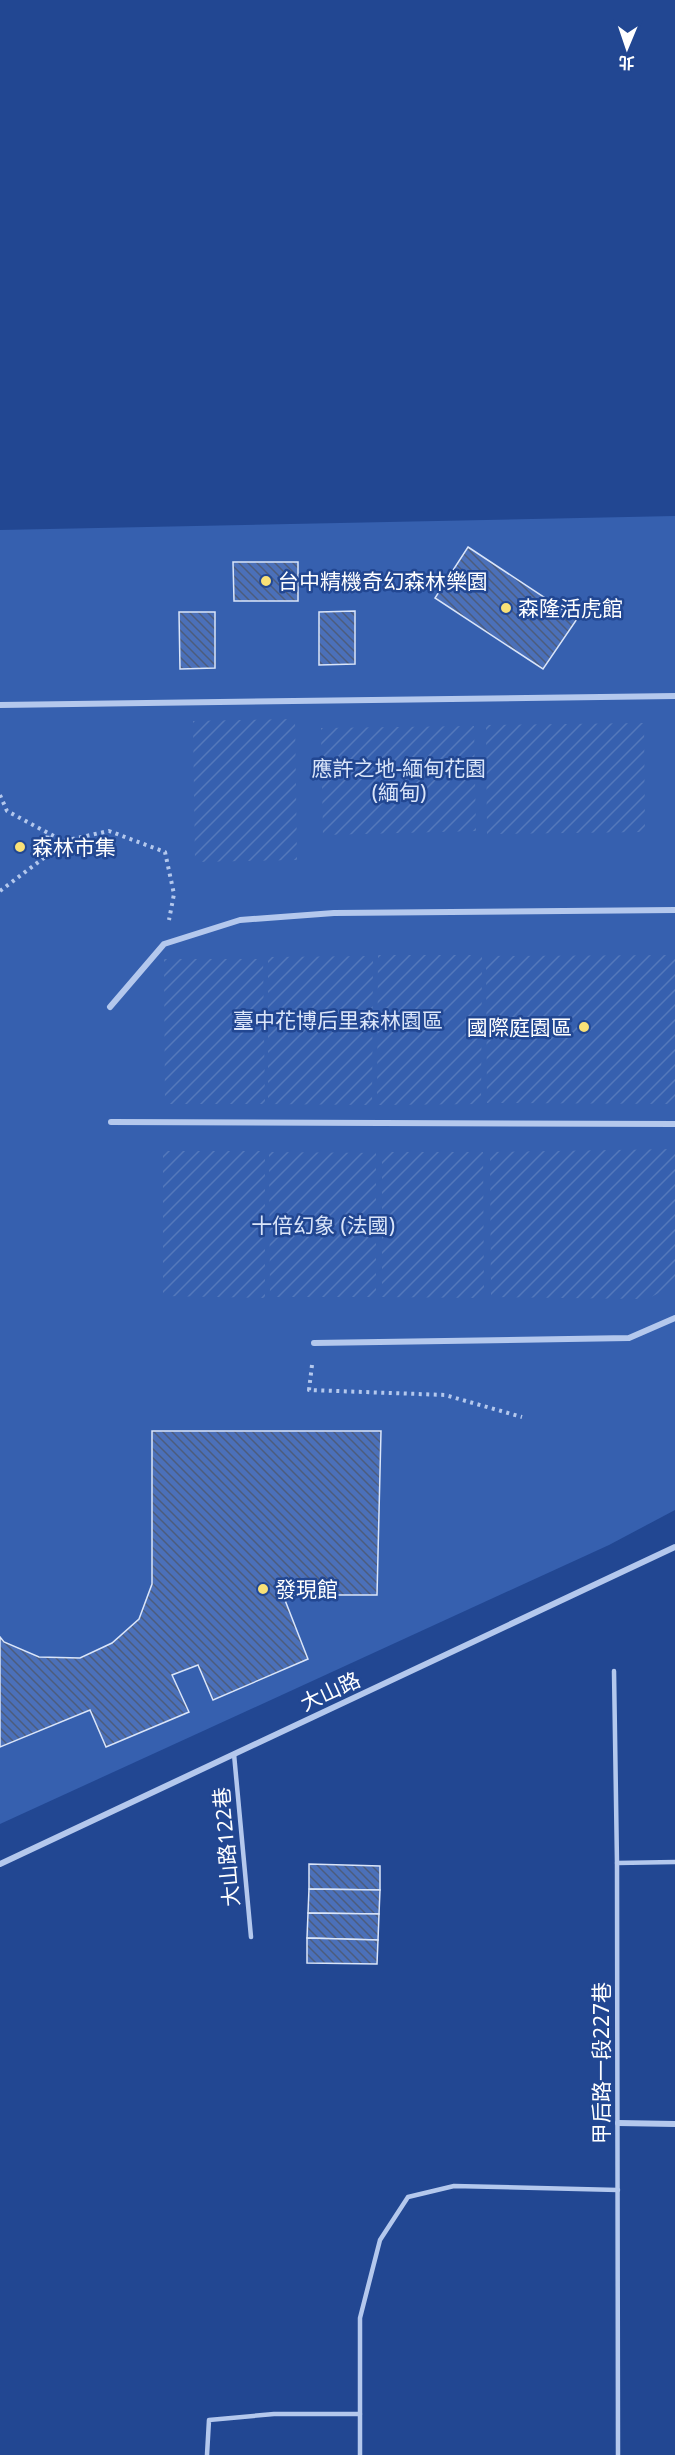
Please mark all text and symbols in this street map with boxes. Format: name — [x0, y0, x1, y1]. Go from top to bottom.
north arrow — [597, 18, 657, 78]
text: 北 — [618, 52, 635, 74]
place label: 台中精機奇幻森林樂園 — [278, 567, 488, 595]
marker: 台中精機奇幻森林樂園 — [259, 574, 273, 588]
place label: 森隆活虎館 — [518, 594, 623, 622]
marker: 森隆活虎館 — [499, 601, 513, 615]
park label: 應許之地-緬甸花園 (緬甸) — [312, 754, 486, 806]
place label: 森林市集 — [32, 833, 116, 861]
marker: 森林市集 — [13, 840, 27, 854]
park label: 臺中花博后里森林園區 — [233, 1006, 443, 1034]
place label: 國際庭園區 — [467, 1013, 572, 1041]
marker: 國際庭園區 — [577, 1020, 591, 1034]
park label: 十倍幻象 (法國) — [251, 1211, 395, 1239]
place label: 發現館 — [275, 1575, 338, 1603]
marker: 發現館 — [256, 1582, 270, 1596]
street label: 大山路 — [296, 1665, 364, 1717]
street label: 大山路122巷 — [207, 1786, 245, 1908]
street label: 甲后路一段227巷 — [587, 1982, 615, 2144]

